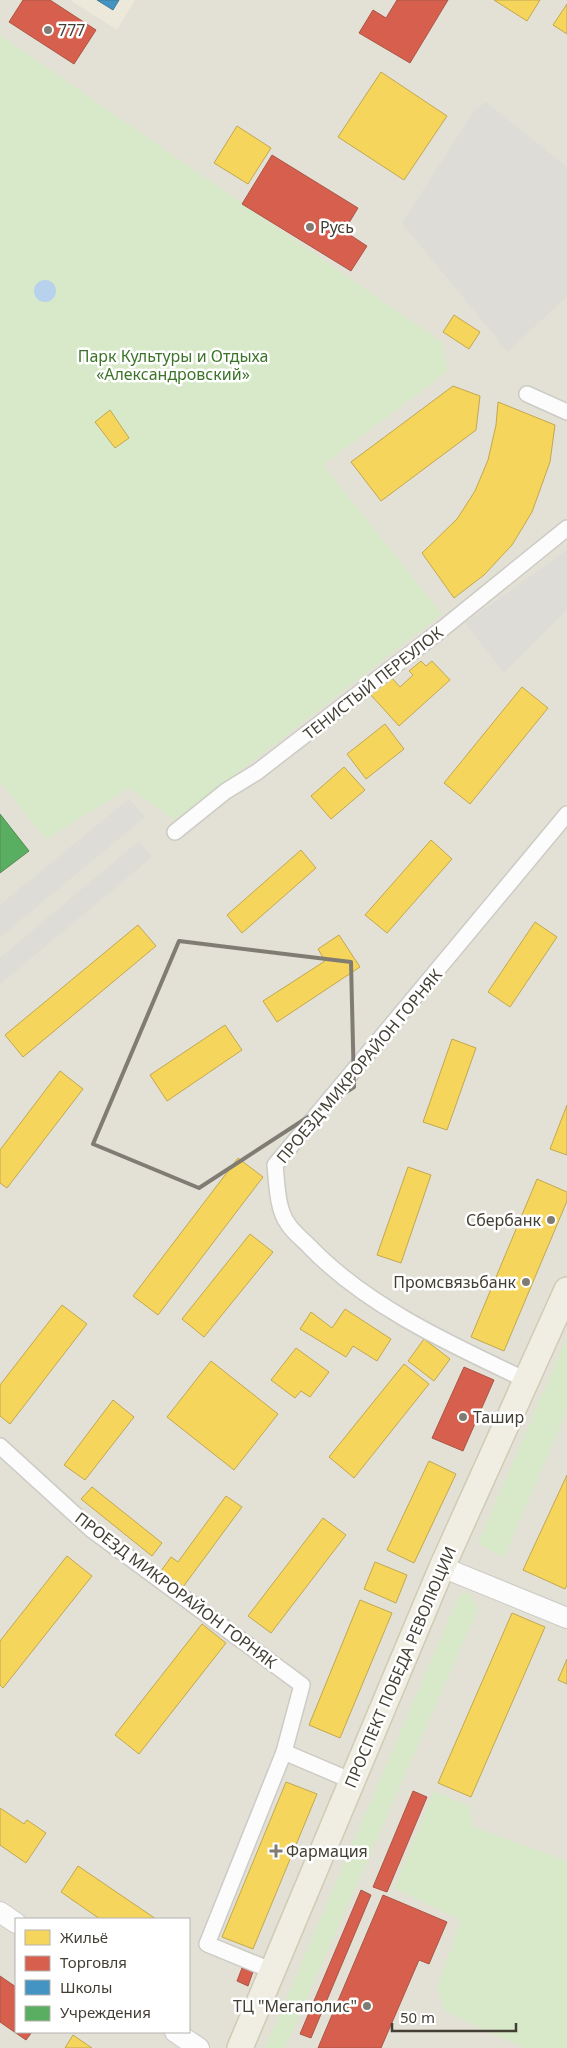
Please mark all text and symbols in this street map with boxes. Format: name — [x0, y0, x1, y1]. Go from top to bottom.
place label: 777 — [58, 19, 85, 41]
marker: 777 — [42, 24, 54, 36]
place label: Русь — [320, 216, 354, 238]
marker: Русь — [304, 221, 316, 233]
park label: Парк Культуры и Отдыха «Александровский» — [78, 345, 268, 385]
street label: ТЕНИСТЫЙ ПЕРЕУЛОК — [299, 621, 447, 745]
street label: ПРОЕЗД МИКРОРАЙОН ГОРНЯК — [271, 964, 447, 1168]
place label: Сбербанк — [466, 1209, 541, 1231]
marker: Сбербанк — [545, 1214, 557, 1226]
place label: Промсвязьбанк — [393, 1271, 516, 1293]
marker: Промсвязьбанк — [520, 1276, 532, 1288]
place label: Ташир — [473, 1406, 524, 1428]
marker: Ташир — [457, 1411, 469, 1423]
street label: ПРОЕЗД МИКРОРАЙОН ГОРНЯК — [71, 1507, 281, 1673]
street label: ПРОСПЕКТ ПОБЕДА РЕВОЛЮЦИИ — [339, 1543, 461, 1791]
place label: Фармация — [286, 1840, 368, 1862]
marker: Фармация — [270, 1845, 282, 1857]
legend — [15, 1918, 190, 2033]
text: Жильё — [60, 1927, 108, 1947]
text: Торговля — [60, 1952, 127, 1972]
text: Школы — [60, 1977, 112, 1997]
place label: ТЦ "Мегаполис" — [233, 1995, 357, 2017]
marker: ТЦ "Мегаполис" — [361, 2000, 373, 2012]
scale bar — [392, 2000, 516, 2032]
text: Учреждения — [60, 2002, 151, 2022]
text: 50 m — [400, 2007, 435, 2027]

